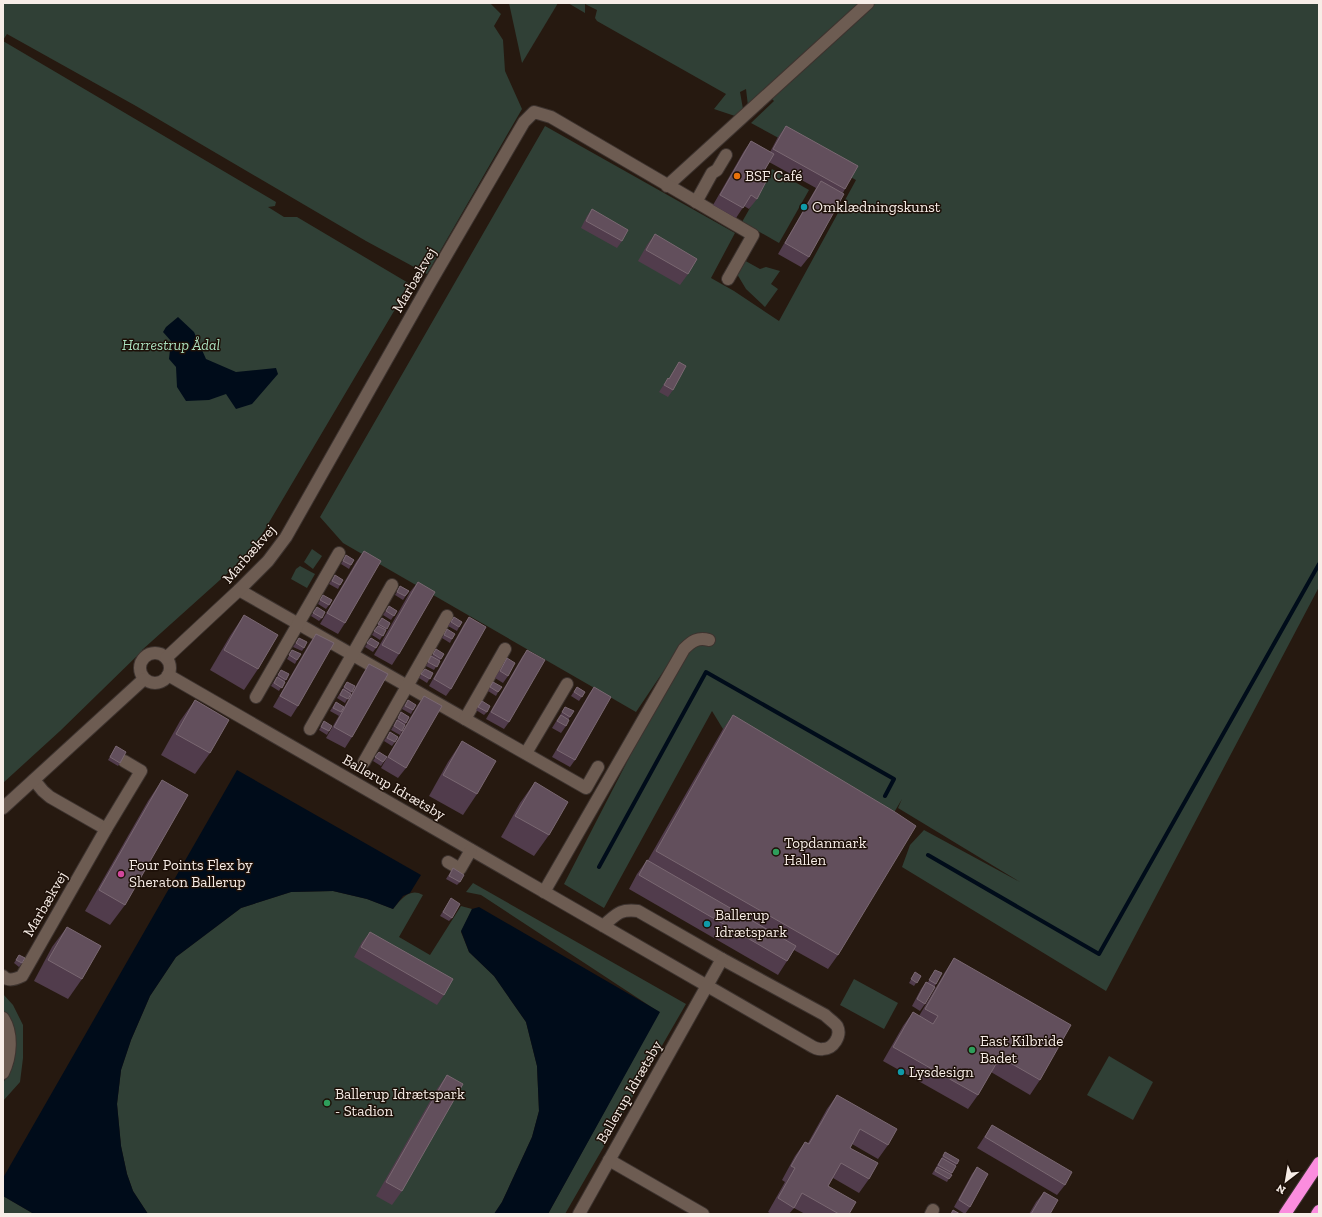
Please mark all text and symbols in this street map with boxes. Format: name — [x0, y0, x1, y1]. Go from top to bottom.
place label: BSF Café — [745, 167, 802, 185]
marker: BSF Café — [732, 171, 742, 181]
place label: Omklædningskunst — [812, 198, 941, 216]
marker: Omklædningskunst — [799, 202, 809, 212]
street label: Marbækvej — [388, 244, 440, 316]
park label: Harrestrup Ådal — [122, 336, 220, 354]
street label: Marbækvej — [219, 521, 279, 587]
street label: Ballerup Idrætsby — [339, 750, 449, 824]
place label: Topdanmark Hallen — [784, 834, 867, 869]
marker: Topdanmark Hallen — [771, 847, 781, 857]
place label: Four Points Flex by Sheraton Ballerup — [129, 856, 253, 891]
street label: Marbækvej — [19, 868, 71, 940]
marker: Four Points Flex by Sheraton Ballerup — [116, 869, 126, 879]
place label: Ballerup Idrætspark — [715, 906, 787, 941]
marker: Ballerup Idrætspark — [702, 919, 712, 929]
place label: East Kilbride Badet — [980, 1032, 1063, 1067]
street label: Ballerup Idrætsby — [592, 1037, 666, 1147]
marker: East Kilbride Badet — [967, 1045, 977, 1055]
place label: Lysdesign — [909, 1063, 974, 1081]
marker: Lysdesign — [896, 1067, 906, 1077]
place label: Ballerup Idrætspark - Stadion — [335, 1085, 465, 1120]
marker: Ballerup Idrætspark - Stadion — [322, 1098, 332, 1108]
north arrow — [1266, 1161, 1306, 1201]
text: N — [1274, 1181, 1288, 1197]

